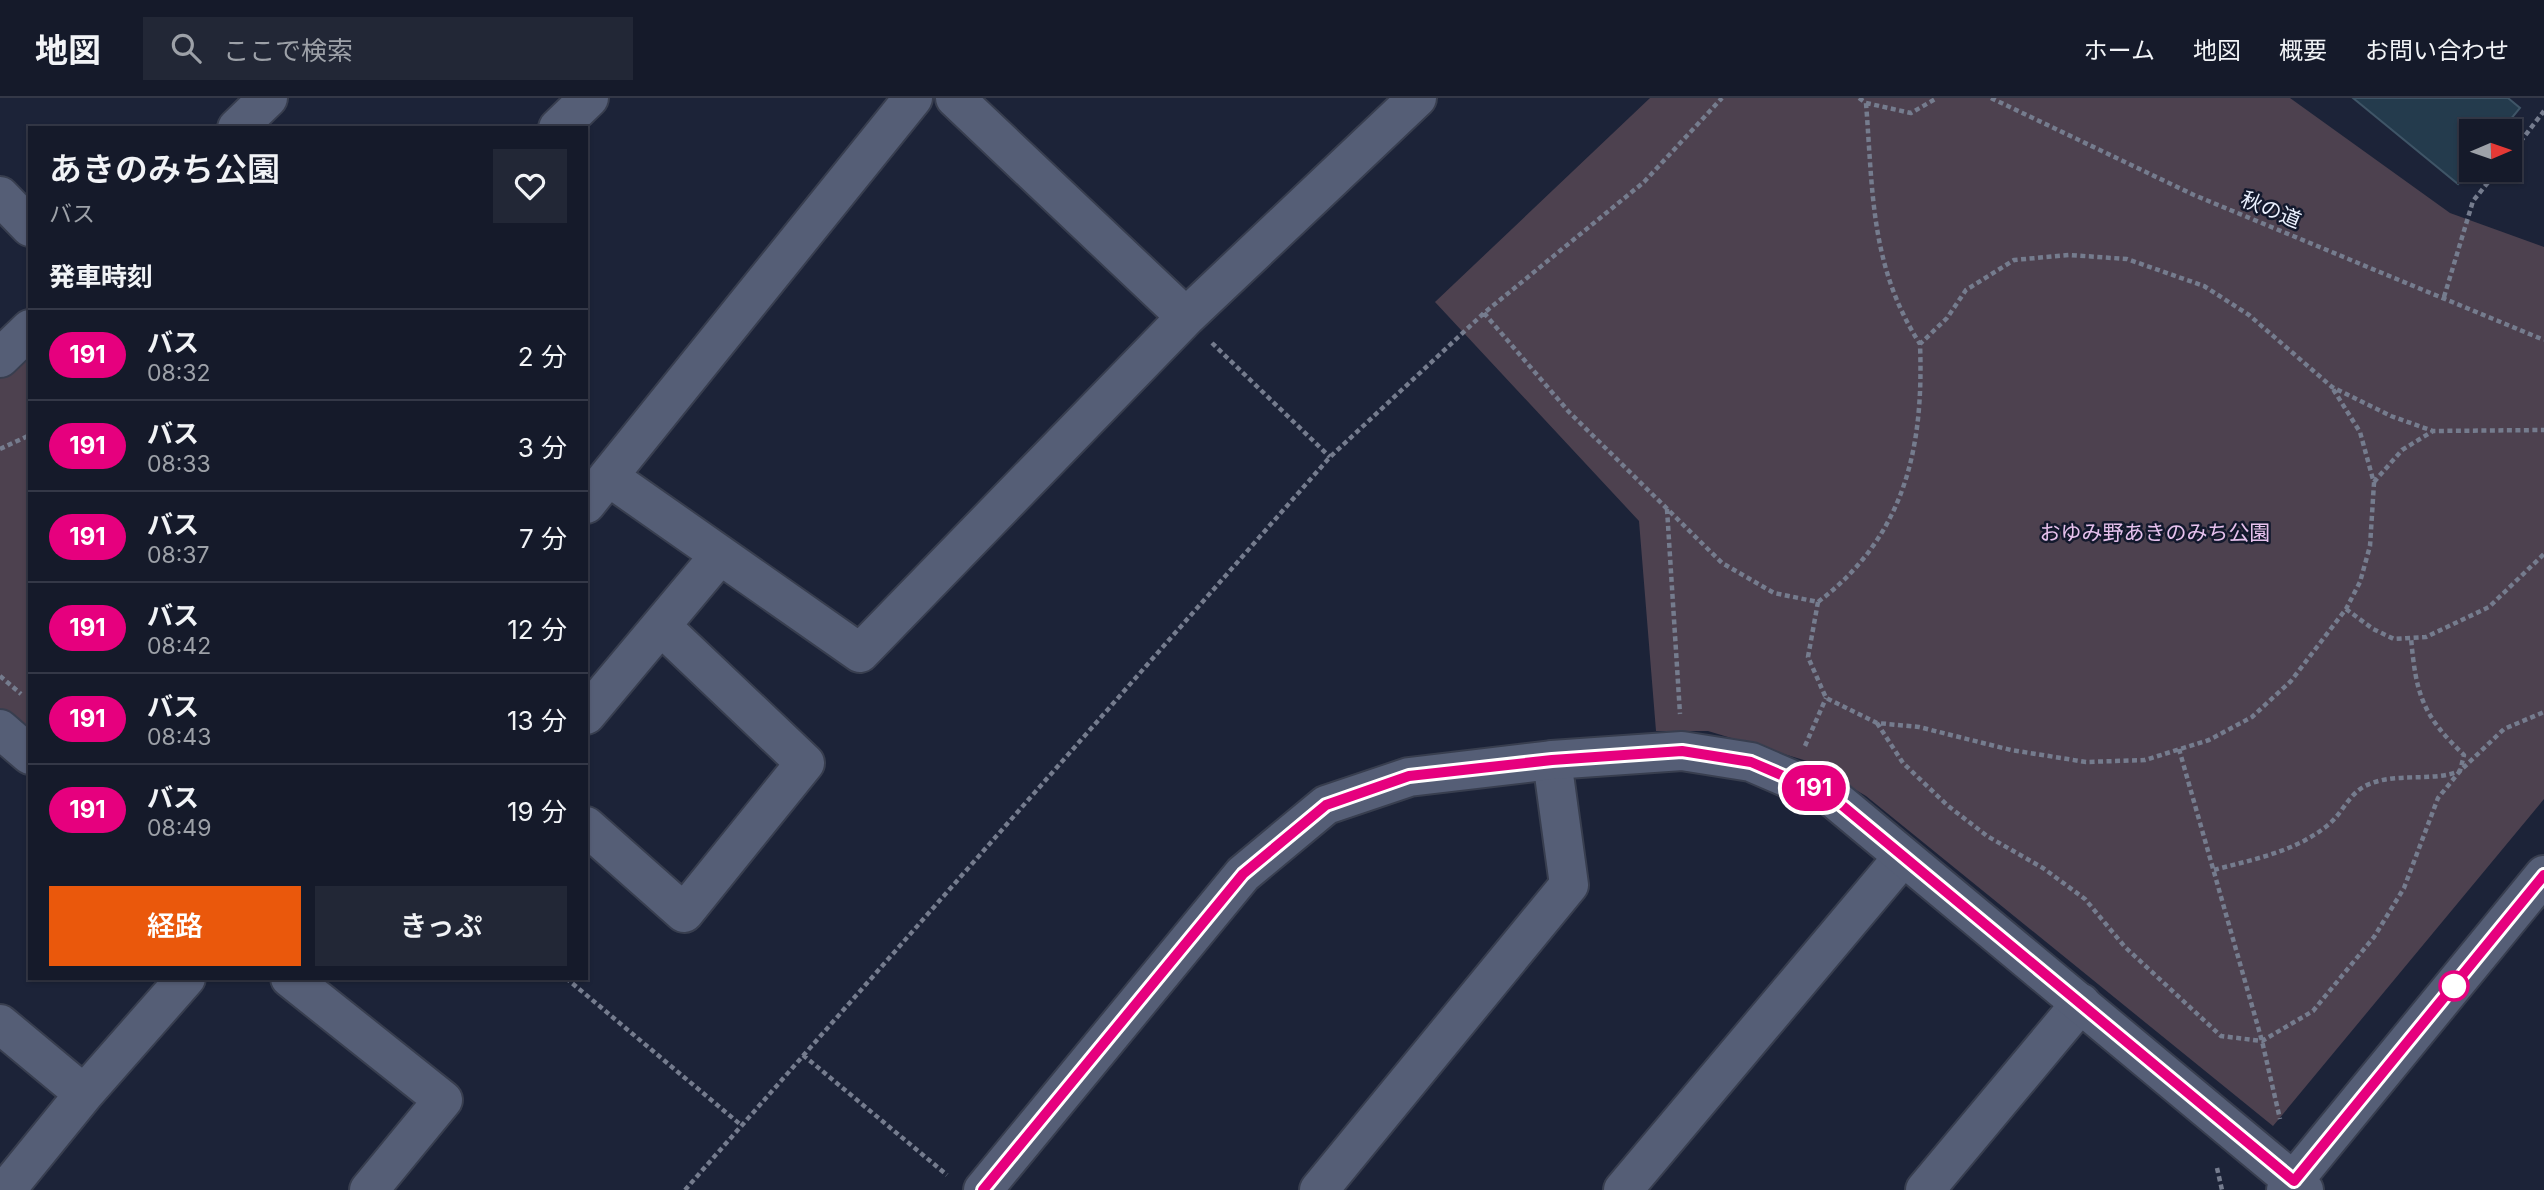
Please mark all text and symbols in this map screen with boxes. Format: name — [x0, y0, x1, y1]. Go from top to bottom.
search box — [143, 17, 633, 80]
icon: search — [167, 29, 205, 67]
text: 地図 — [35, 30, 101, 70]
text: ここで検索 — [223, 35, 353, 66]
text: ホーム — [2084, 36, 2155, 65]
text: 地図 — [2193, 36, 2241, 65]
text: 概要 — [2279, 36, 2327, 65]
text: お問い合わせ — [2365, 36, 2509, 65]
north arrow — [2459, 119, 2522, 182]
map controls — [2459, 119, 2522, 182]
text: あきのみち公園 — [49, 149, 280, 189]
button: heart — [493, 149, 567, 223]
street label: 秋の道 — [2237, 186, 2305, 233]
text: バス — [49, 200, 95, 228]
text: 発車時刻 — [49, 261, 153, 292]
text: バス — [147, 327, 199, 358]
text: 191 — [69, 340, 106, 369]
text: 2 分 — [518, 341, 567, 372]
text: 08:32 — [147, 359, 211, 387]
text: バス — [147, 418, 199, 449]
text: 191 — [69, 431, 106, 460]
text: 3 分 — [518, 432, 567, 463]
text: 08:33 — [147, 450, 211, 478]
text: バス — [147, 509, 199, 540]
park label: おゆみ野あきのみち公園 — [2040, 520, 2271, 545]
text: 191 — [69, 522, 106, 551]
text: 7 分 — [519, 523, 567, 554]
text: 08:37 — [147, 541, 210, 569]
text: バス — [147, 600, 199, 631]
text: 191 — [69, 613, 106, 642]
text: 12 分 — [507, 614, 567, 645]
text: 08:42 — [147, 632, 211, 660]
text: バス — [147, 691, 199, 722]
text: 191 — [69, 704, 106, 733]
text: 13 分 — [507, 705, 567, 736]
text: 08:43 — [147, 723, 211, 751]
line badge: 191 — [1774, 765, 1854, 811]
text: 191 — [1796, 773, 1832, 802]
text: バス — [147, 782, 199, 813]
text: 191 — [69, 795, 106, 824]
text: 19 分 — [507, 796, 567, 827]
text: 08:49 — [147, 814, 212, 842]
button: 経路 — [49, 886, 301, 966]
button: きっぷ — [315, 886, 567, 966]
unlabelled marker — [2439, 971, 2469, 1001]

